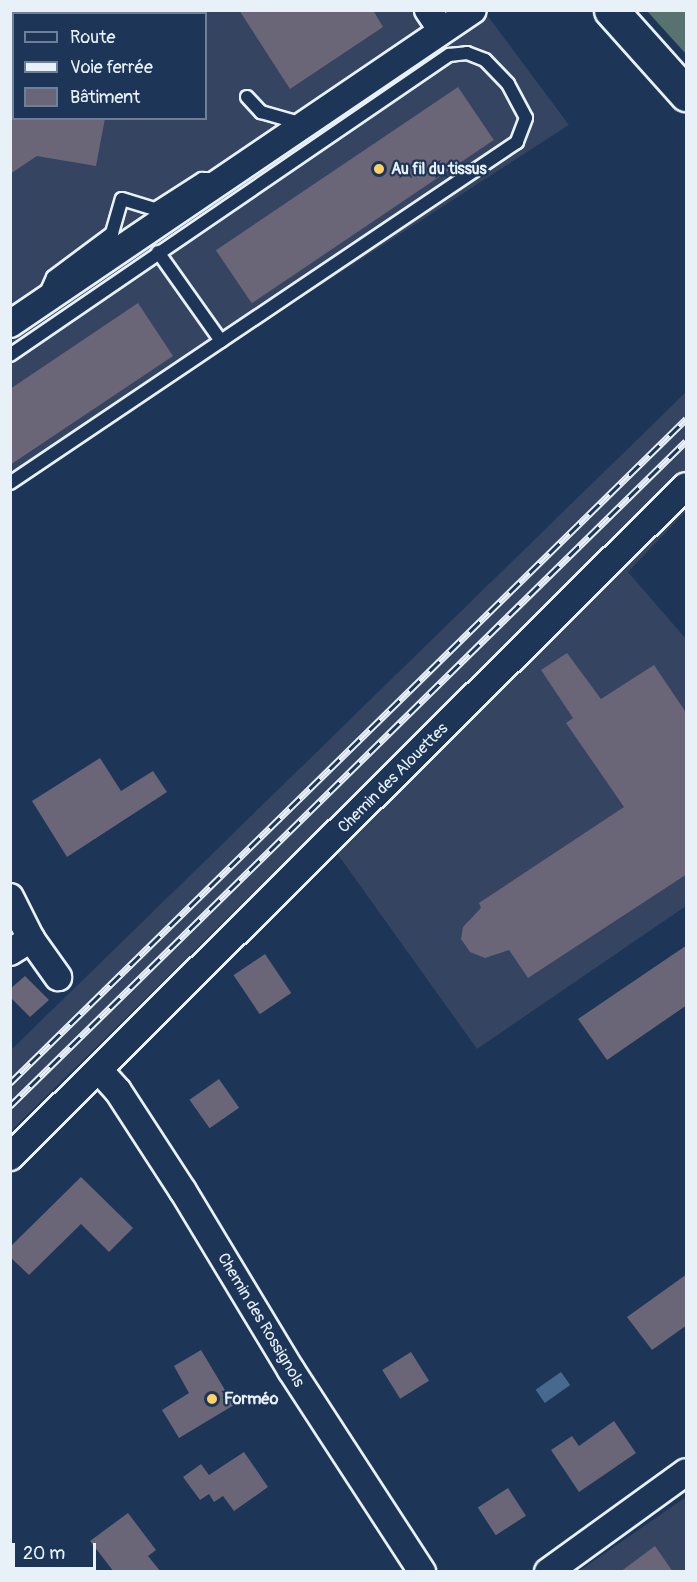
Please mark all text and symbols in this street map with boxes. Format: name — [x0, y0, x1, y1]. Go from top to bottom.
legend — [12, 12, 207, 120]
text: Route — [70, 26, 115, 49]
text: Voie ferrée — [70, 56, 153, 79]
text: Bâtiment — [70, 86, 140, 109]
place label: Au fil du tissus — [391, 159, 487, 179]
marker: Au fil du tissus — [372, 162, 386, 176]
street label: Chemin des Alouettes — [334, 719, 452, 837]
street label: Chemin des Rossignols — [213, 1249, 309, 1391]
place label: Forméo — [224, 1389, 278, 1409]
marker: Forméo — [205, 1392, 219, 1406]
scale bar — [15, 1531, 99, 1569]
text: 20 m — [23, 1542, 65, 1565]

